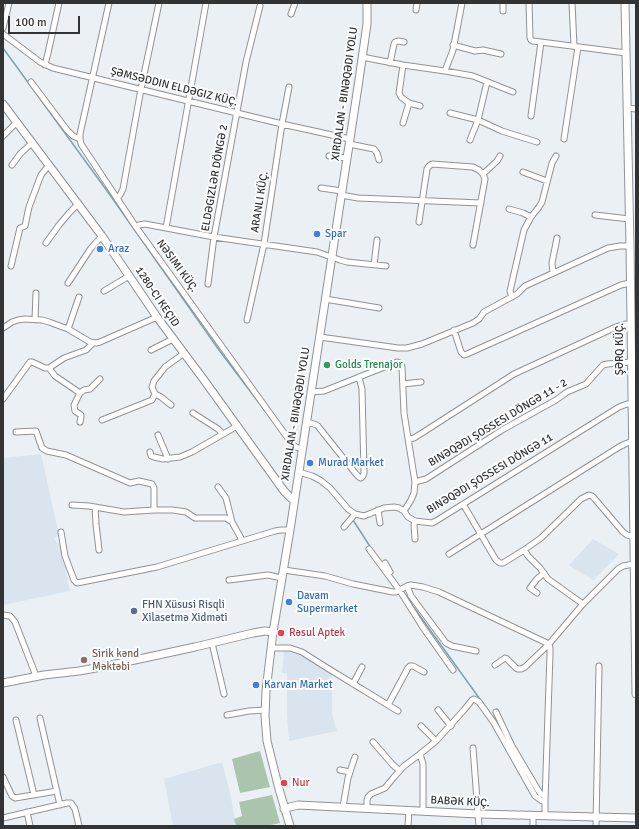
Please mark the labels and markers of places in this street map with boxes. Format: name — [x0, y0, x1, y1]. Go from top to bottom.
place label: Spar — [325, 227, 347, 241]
marker: Spar — [312, 229, 322, 239]
place label: Araz — [108, 242, 129, 256]
marker: Araz — [95, 244, 105, 254]
place label: Golds Trenajor — [335, 358, 403, 372]
marker: Golds Trenajor — [322, 360, 332, 370]
place label: Murad Market — [318, 456, 384, 470]
marker: Murad Market — [305, 458, 315, 468]
place label: Davam Supermarket — [297, 589, 358, 615]
marker: Davam Supermarket — [284, 597, 294, 607]
place label: FHN Xüsusi Risqli Xilasetmə Xidməti — [142, 598, 227, 624]
marker: FHN Xüsusi Risqli Xilasetmə Xidməti — [129, 606, 139, 616]
place label: Rəsul Aptek — [289, 626, 345, 640]
marker: Rəsul Aptek — [276, 628, 286, 638]
place label: Sirik kənd Məktəbi — [92, 647, 139, 673]
marker: Sirik kənd Məktəbi — [79, 655, 89, 665]
place label: Karvan Market — [264, 678, 333, 692]
marker: Karvan Market — [251, 680, 261, 690]
place label: Nur — [292, 776, 310, 790]
marker: Nur — [279, 778, 289, 788]

